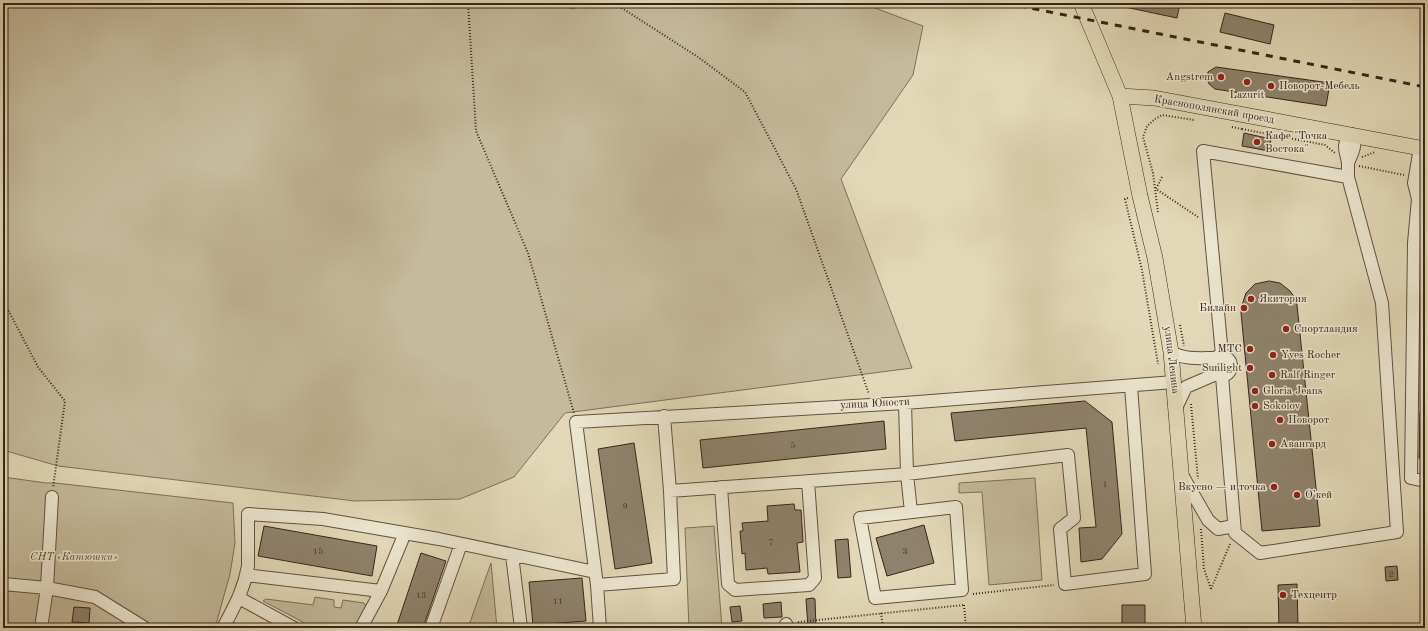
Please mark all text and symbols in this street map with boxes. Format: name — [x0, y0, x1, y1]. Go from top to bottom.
place label: Angstrem — [1166, 72, 1213, 83]
marker: Angstrem — [1216, 72, 1226, 82]
marker: Lazurit — [1242, 77, 1252, 87]
marker: Поворот-Мебель — [1266, 81, 1276, 91]
place label: Поворот-Мебель — [1279, 81, 1360, 92]
place label: Lazurit — [1230, 90, 1265, 101]
street label: Краснополянский проезд — [1153, 94, 1276, 126]
place label: Кафе "Точка Востока" — [1265, 131, 1328, 155]
marker: Кафе "Точка Востока" — [1252, 137, 1262, 147]
marker: Якитория — [1246, 294, 1256, 304]
place label: Якитория — [1259, 294, 1307, 305]
place label: Билайн — [1199, 303, 1236, 314]
marker: Билайн — [1239, 303, 1249, 313]
marker: Спортландия — [1281, 324, 1291, 334]
place label: Спортландия — [1294, 324, 1358, 335]
street label: улица Ленина — [1161, 325, 1181, 395]
place label: МТС — [1218, 344, 1242, 355]
marker: МТС — [1245, 344, 1255, 354]
marker: Yves Rocher — [1268, 350, 1278, 360]
place label: Yves Rocher — [1281, 350, 1341, 361]
place label: Sunlight — [1202, 363, 1242, 374]
marker: Sunlight — [1245, 363, 1255, 373]
marker: Ralf Ringer — [1267, 370, 1277, 380]
place label: Ralf Ringer — [1280, 370, 1336, 381]
marker: Gloria Jeans — [1250, 386, 1260, 396]
place label: Gloria Jeans — [1263, 386, 1323, 397]
street label: улица Юности — [840, 397, 910, 411]
marker: Sokolov — [1250, 401, 1260, 411]
place label: Sokolov — [1263, 401, 1300, 412]
marker: Поворот — [1275, 415, 1285, 425]
place label: Поворот — [1288, 415, 1329, 426]
marker: Авангард — [1267, 439, 1277, 449]
place label: Авангард — [1280, 439, 1326, 450]
house number: 5 — [790, 441, 796, 450]
house number: 1 — [1102, 480, 1108, 489]
place label: Вкусно — и точка — [1178, 482, 1267, 493]
marker: Вкусно — и точка — [1269, 482, 1279, 492]
marker: О’кей — [1292, 490, 1302, 500]
place label: О’кей — [1305, 490, 1332, 501]
house number: 9 — [622, 502, 628, 511]
house number: 7 — [768, 538, 774, 547]
house number: 15 — [313, 547, 323, 556]
house number: 3 — [902, 547, 908, 556]
park label: СНТ «Катюшки» — [30, 552, 118, 563]
house number: 2 — [1388, 570, 1394, 579]
marker: Техцентр — [1278, 590, 1288, 600]
place label: Техцентр — [1291, 590, 1337, 601]
house number: 13 — [416, 591, 426, 600]
house number: 11 — [553, 597, 563, 606]

